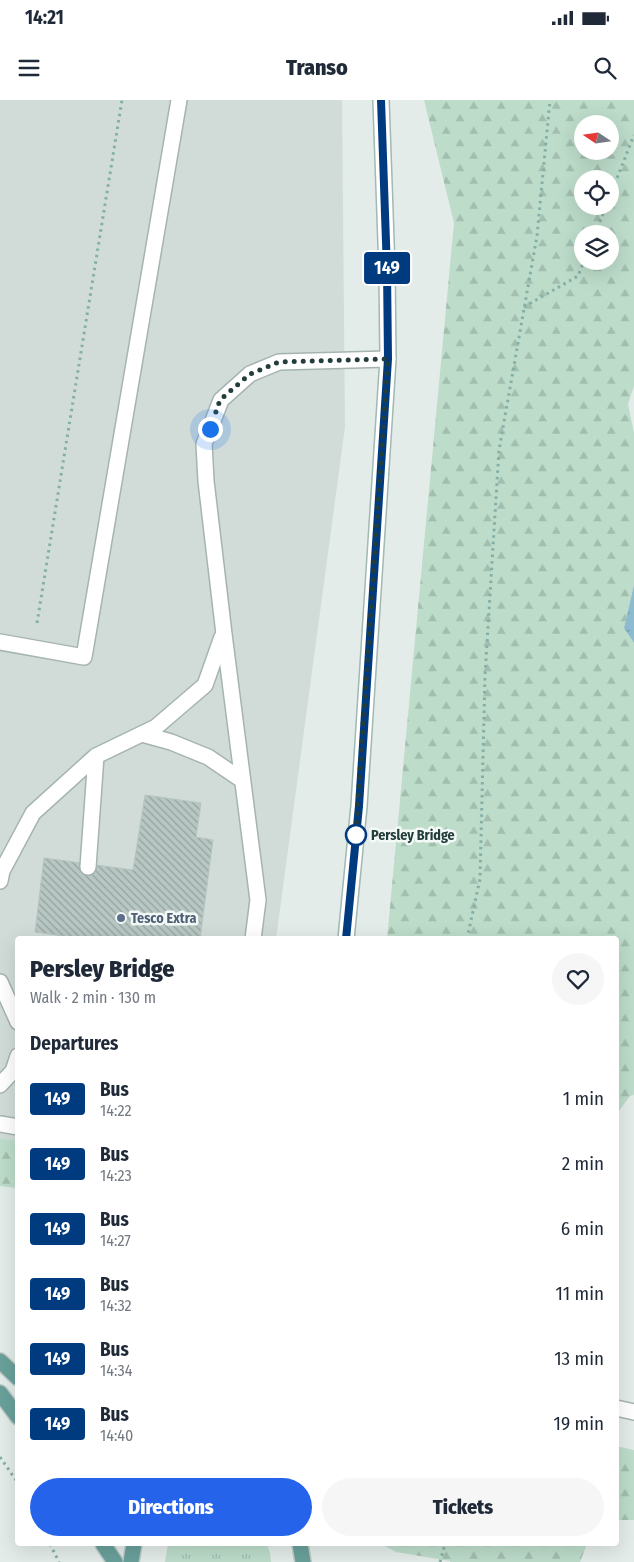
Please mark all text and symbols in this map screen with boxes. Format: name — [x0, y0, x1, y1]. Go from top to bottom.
text: 14:21 — [25, 6, 64, 29]
icon: menu — [15, 54, 43, 82]
text: Transo — [286, 54, 348, 81]
icon: search — [591, 54, 619, 82]
north arrow — [574, 115, 619, 160]
map controls — [574, 115, 619, 270]
button: locate — [574, 170, 619, 215]
button: layers — [574, 225, 619, 270]
line badge: 149 — [358, 252, 416, 284]
text: 149 — [374, 257, 400, 279]
your location — [198, 417, 223, 442]
marker: Persley Bridge — [345, 824, 367, 846]
place label: Persley Bridge — [371, 827, 455, 844]
place label: Tesco Extra — [131, 910, 196, 927]
marker: Tesco Extra — [115, 912, 127, 924]
button: heart — [552, 953, 604, 1005]
text: Persley Bridge — [30, 955, 175, 983]
text: Walk · 2 min · 130 m — [30, 988, 156, 1007]
text: Departures — [30, 1032, 118, 1055]
text: Bus — [100, 1078, 129, 1101]
text: 1 min — [563, 1087, 604, 1110]
text: 149 — [45, 1088, 70, 1110]
text: 14:22 — [100, 1101, 132, 1120]
text: Bus — [100, 1143, 129, 1166]
text: 2 min — [562, 1152, 604, 1175]
text: 149 — [45, 1153, 70, 1175]
text: 14:23 — [100, 1166, 132, 1185]
text: Bus — [100, 1208, 129, 1231]
text: 6 min — [561, 1217, 604, 1240]
text: 149 — [45, 1218, 70, 1240]
text: 14:27 — [100, 1231, 131, 1250]
text: Bus — [100, 1273, 129, 1296]
text: 11 min — [556, 1282, 604, 1305]
text: 149 — [45, 1283, 70, 1305]
text: 14:32 — [100, 1296, 132, 1315]
text: Bus — [100, 1338, 129, 1361]
text: 13 min — [554, 1347, 604, 1370]
text: 149 — [45, 1348, 70, 1370]
text: 14:34 — [100, 1361, 132, 1380]
text: Bus — [100, 1403, 129, 1426]
text: 19 min — [553, 1412, 604, 1435]
text: 149 — [45, 1413, 70, 1435]
text: 14:40 — [100, 1426, 133, 1445]
button: Directions — [30, 1478, 312, 1536]
button: Tickets — [322, 1478, 604, 1536]

